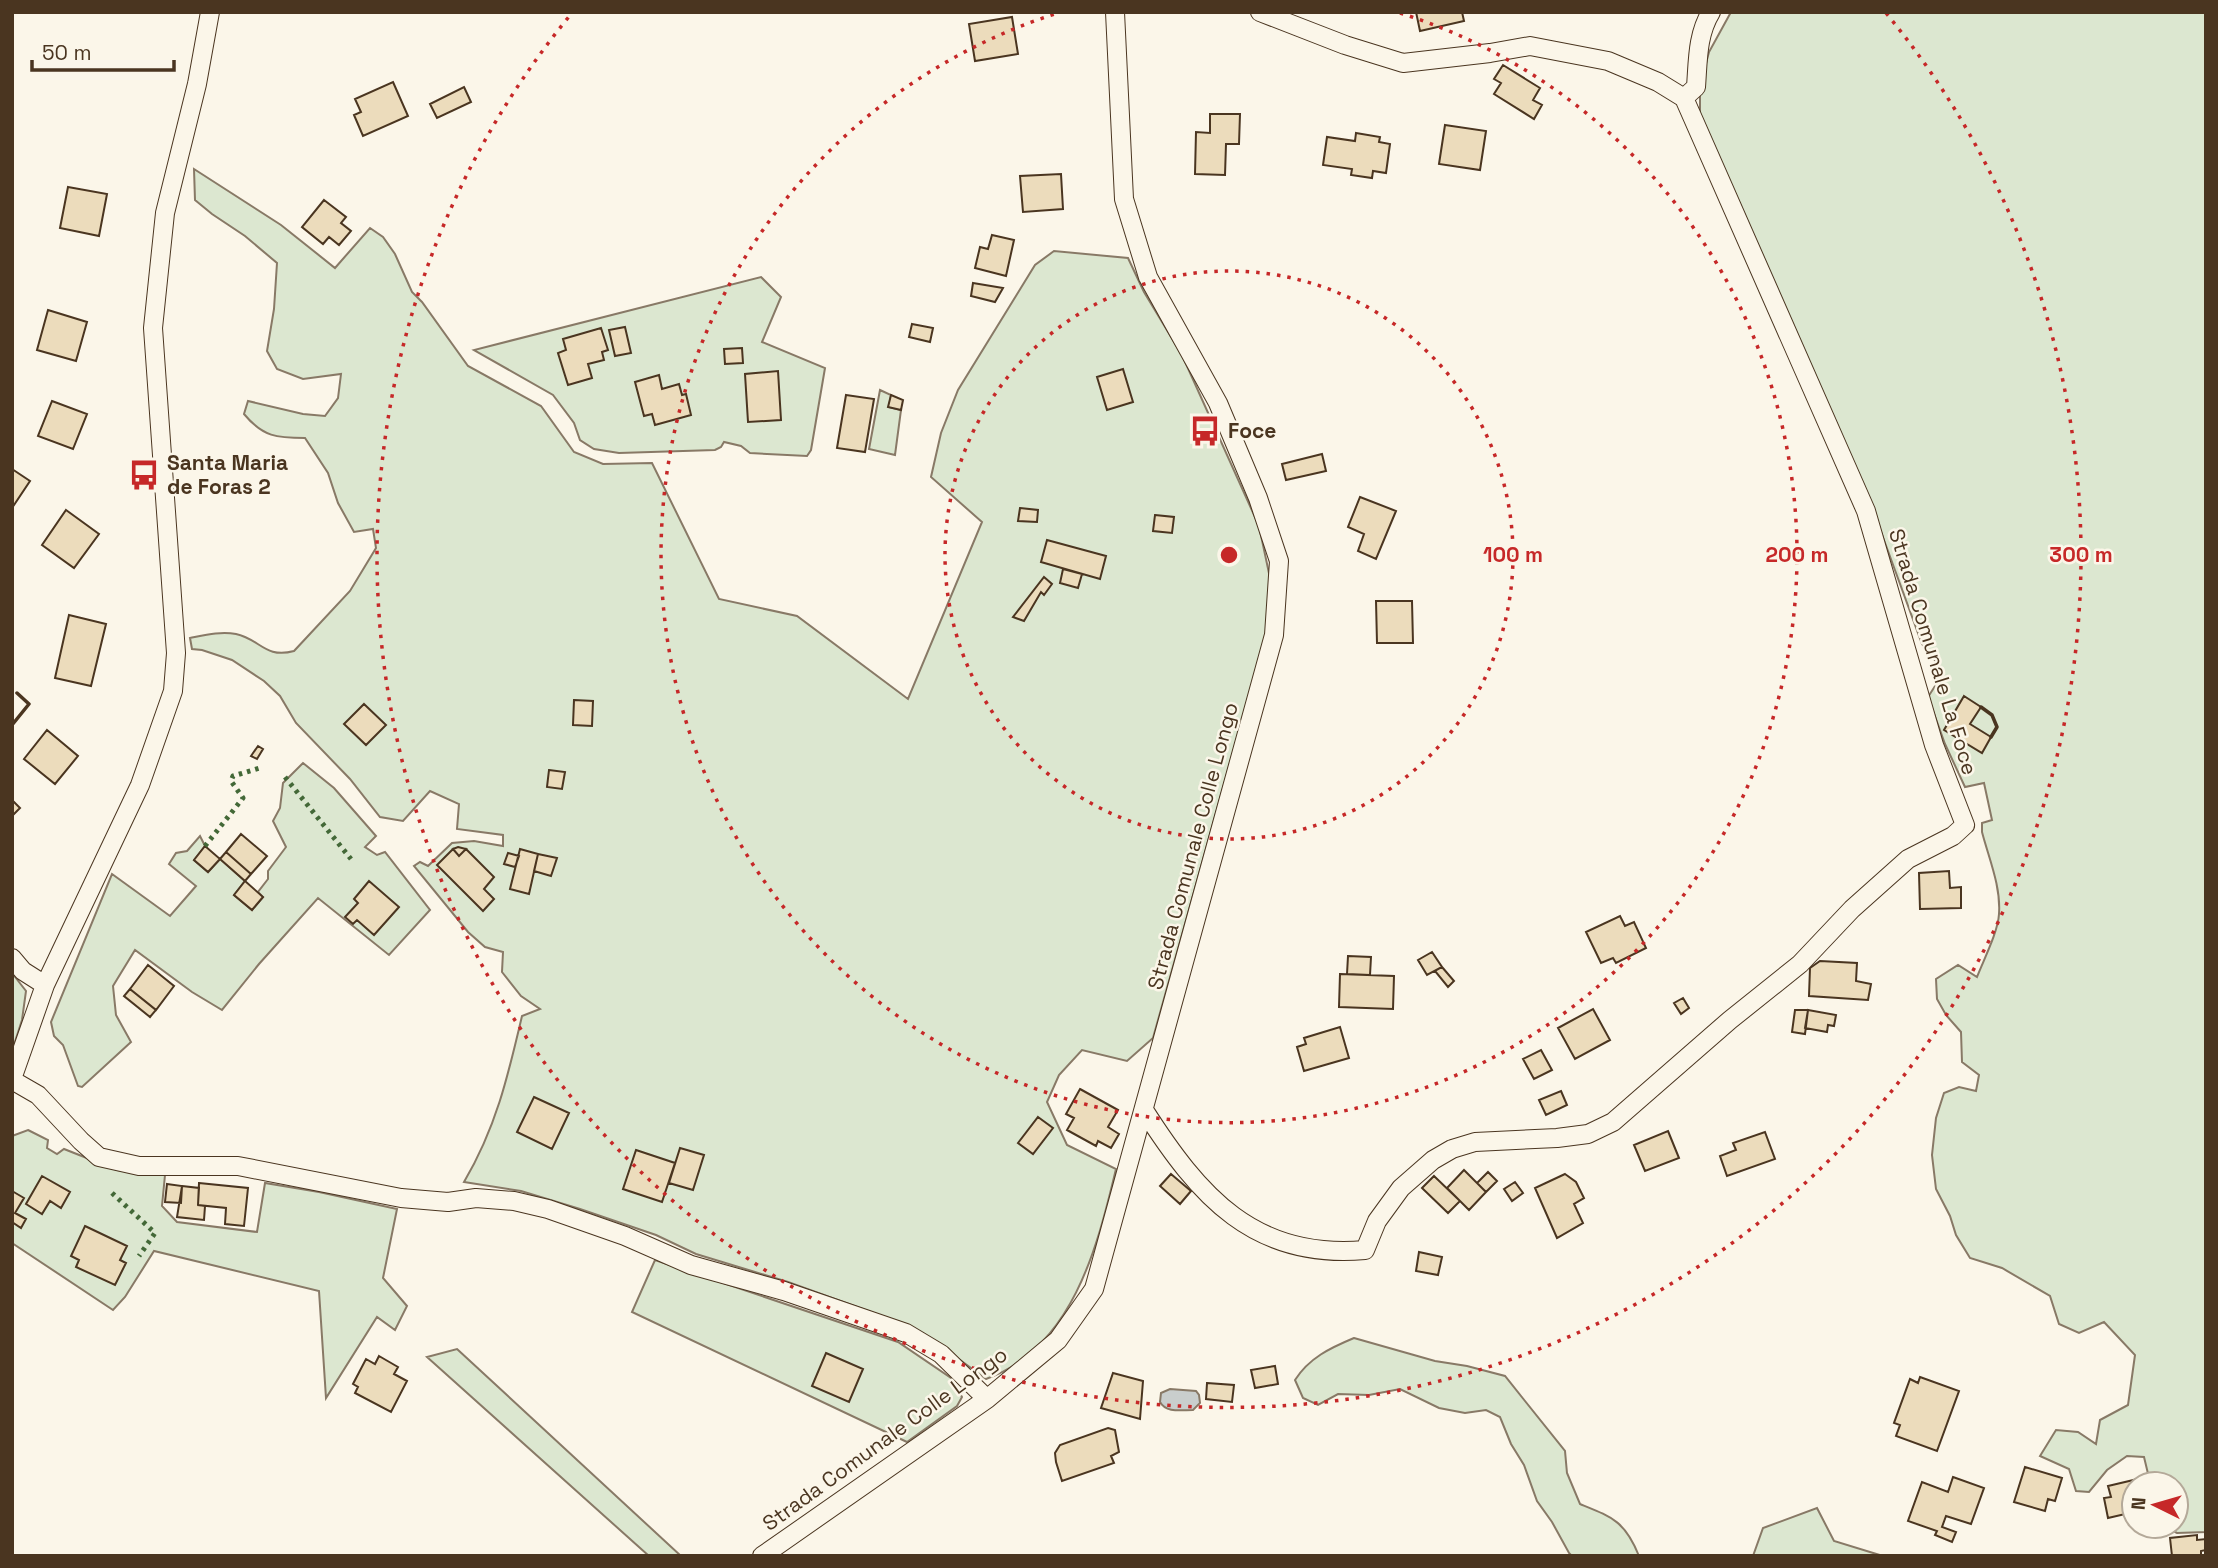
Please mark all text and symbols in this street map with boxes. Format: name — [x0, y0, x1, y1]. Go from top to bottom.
scale bar — [32, 28, 173, 72]
text: 50 m — [42, 39, 92, 66]
bus stop icon: Foce — [1188, 414, 1222, 448]
place label: Foce — [1228, 417, 1276, 444]
place label: Santa Maria de Foras 2 — [167, 449, 288, 500]
bus stop icon: Santa Maria de Foras 2 — [127, 458, 161, 492]
street label: Strada Comunale La Foce — [1883, 525, 1984, 778]
text: 100 m — [1483, 541, 1543, 568]
text: 200 m — [1766, 541, 1828, 568]
text: 300 m — [2049, 541, 2113, 568]
centre of rings — [1217, 543, 1241, 567]
street label: Strada Comunale Colle Longo — [1141, 699, 1244, 992]
street label: Strada Comunale Colle Longo — [757, 1341, 1012, 1537]
north arrow — [2120, 1470, 2190, 1540]
text: N — [2126, 1496, 2152, 1511]

